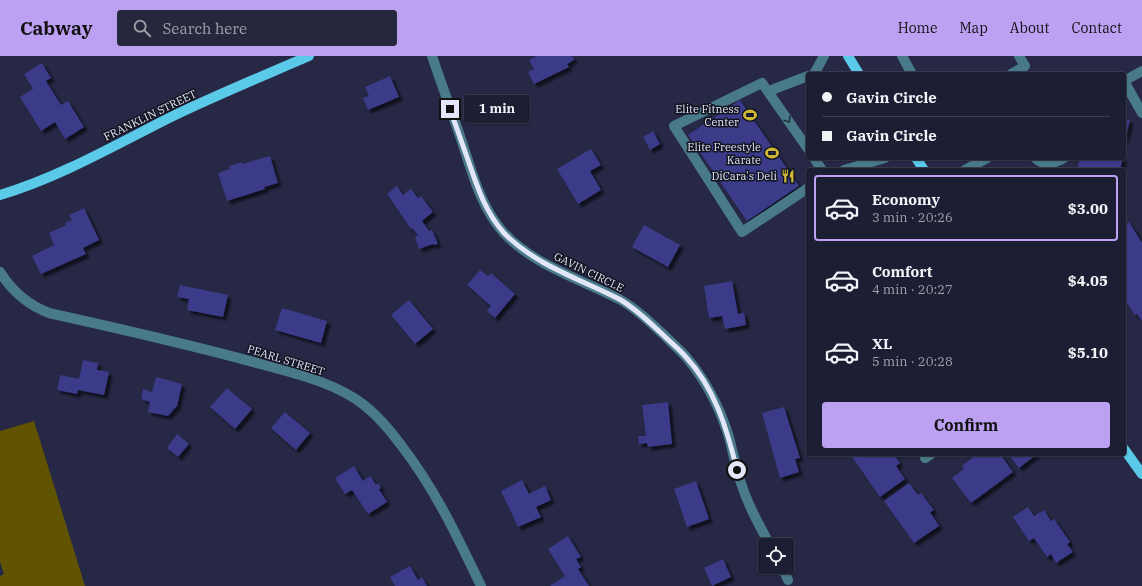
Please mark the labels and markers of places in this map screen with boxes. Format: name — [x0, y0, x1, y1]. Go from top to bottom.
place label: Elite Fitness Center — [675, 102, 739, 129]
sports icon: Elite Fitness Center — [742, 107, 758, 123]
place label: Elite Freestyle Karate — [687, 140, 761, 167]
sports icon: Elite Freestyle Karate — [764, 145, 780, 161]
restaurant icon: DiCara's Deli — [780, 168, 796, 184]
place label: DiCara's Deli — [711, 169, 778, 183]

